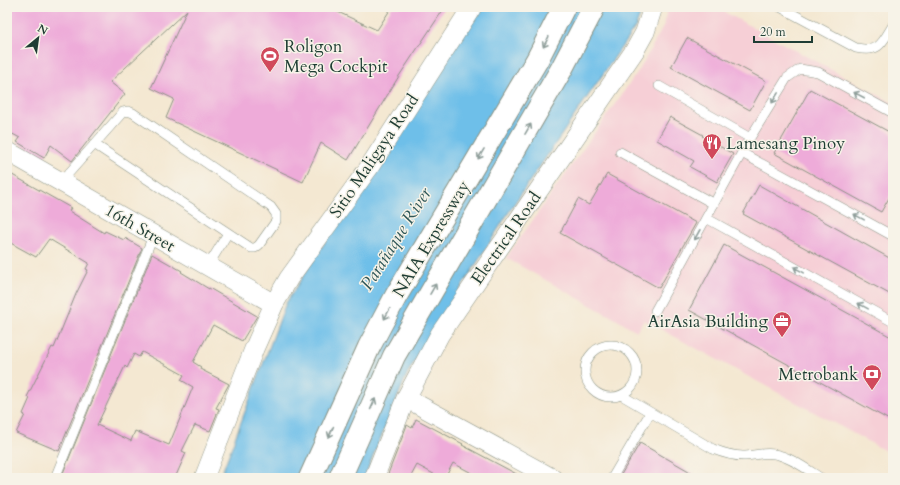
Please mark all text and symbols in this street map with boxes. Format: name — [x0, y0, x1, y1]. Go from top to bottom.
north arrow — [18, 18, 58, 58]
scale bar — [754, 18, 812, 44]
text: N — [35, 21, 51, 39]
text: 20 m — [760, 24, 787, 40]
place label: Roligon Mega Cockpit — [284, 35, 388, 78]
one-way arrow — [542, 35, 549, 47]
sports icon: Roligon Mega Cockpit — [259, 45, 281, 73]
street label: Sitio Maligaya Road — [324, 90, 424, 222]
one-way arrow — [853, 90, 865, 98]
one-way arrow — [771, 92, 779, 103]
one-way arrow — [524, 123, 532, 135]
restaurant icon: Lamesang Pinoy — [701, 132, 723, 160]
place label: Lamesang Pinoy — [726, 132, 845, 155]
one-way arrow — [477, 148, 485, 160]
street label: NAIA Expressway — [387, 176, 475, 302]
water label: Parañaque River — [354, 182, 438, 295]
street label: Electrical Road — [466, 187, 546, 289]
street label: 16th Street — [101, 199, 180, 258]
one-way arrow — [853, 213, 865, 221]
one-way arrow — [692, 229, 700, 241]
one-way arrow — [793, 266, 805, 274]
one-way arrow — [430, 283, 438, 295]
one-way arrow — [857, 301, 869, 309]
one-way arrow — [382, 308, 390, 320]
place label: AirAsia Building — [647, 310, 768, 333]
office icon: AirAsia Building — [771, 310, 793, 338]
place label: Metrobank — [778, 363, 859, 386]
bank icon: Metrobank — [861, 363, 883, 391]
one-way arrow — [370, 398, 377, 410]
one-way arrow — [327, 425, 334, 437]

